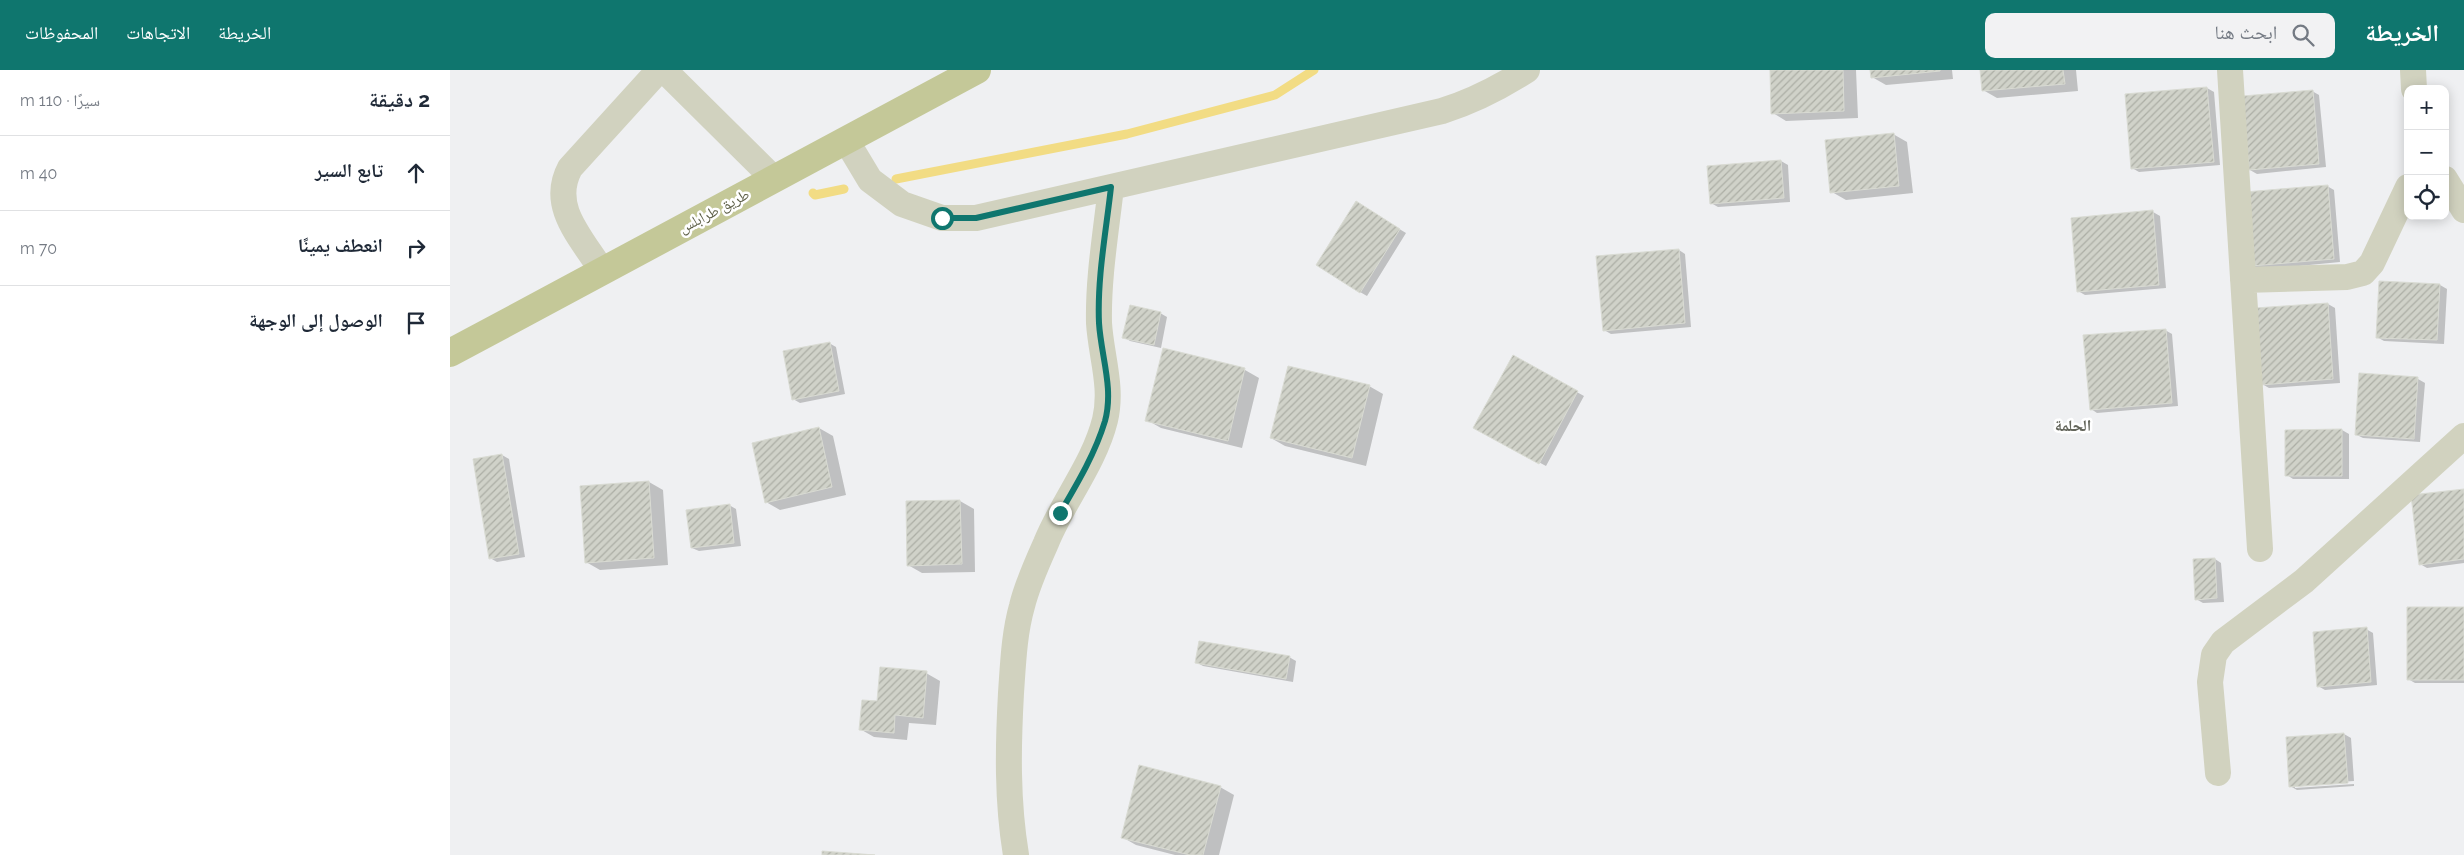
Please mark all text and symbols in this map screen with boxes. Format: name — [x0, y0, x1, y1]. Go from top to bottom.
search box — [1985, 13, 2335, 58]
text: الخريطة — [2365, 18, 2439, 47]
text: ابحث هنا — [2215, 21, 2277, 43]
icon: search — [2289, 21, 2317, 49]
text: المحفوظات — [25, 22, 98, 43]
text: الاتجاهات — [126, 22, 190, 43]
text: الخريطة — [218, 22, 271, 43]
map controls — [2404, 85, 2449, 220]
button: + — [2404, 85, 2449, 130]
text: 2 دقيقة — [369, 87, 430, 112]
text: سيرًا · 110 m — [20, 91, 100, 110]
button: − — [2404, 130, 2449, 175]
text: تابع السير — [315, 159, 383, 181]
icon: ahead — [402, 159, 430, 187]
text: 40 m — [20, 164, 57, 183]
button: locate — [2404, 175, 2449, 220]
street label: طريق طرابلس — [676, 185, 753, 238]
route start — [931, 207, 954, 230]
text: انعطف يمينًا — [298, 234, 383, 256]
icon: right — [402, 234, 430, 262]
text: 70 m — [20, 239, 57, 258]
text: الوصول إلى الوجهة — [249, 309, 383, 331]
icon: arrive — [402, 309, 430, 337]
district label: الحلمة — [2055, 416, 2091, 435]
route end — [1049, 502, 1072, 525]

